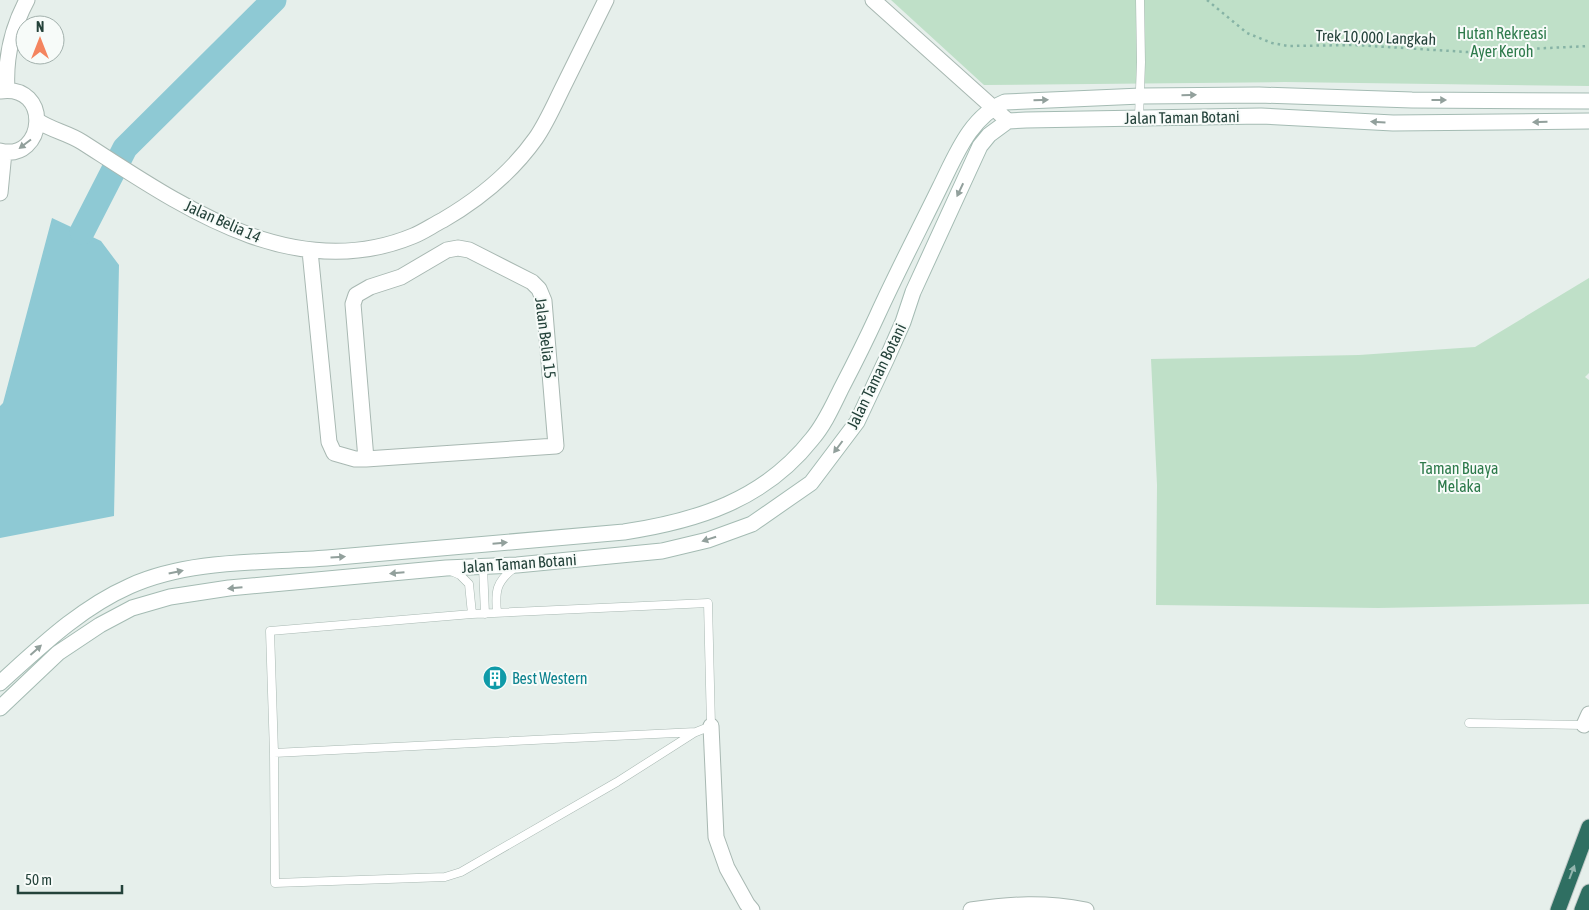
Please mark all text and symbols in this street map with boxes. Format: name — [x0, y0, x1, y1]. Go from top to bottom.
north arrow — [15, 15, 65, 65]
text: N — [36, 19, 44, 35]
park label: Hutan Rekreasi Ayer Keroh — [1457, 24, 1547, 61]
street label: Trek 10,000 Langkah — [1315, 26, 1436, 49]
one-way arrow — [1182, 91, 1198, 99]
one-way arrow — [1033, 96, 1049, 104]
one-way arrow — [1431, 96, 1447, 104]
street label: Jalan Taman Botani — [1124, 107, 1240, 127]
one-way arrow — [1370, 118, 1386, 126]
one-way arrow — [1532, 118, 1548, 126]
one-way arrow — [19, 139, 32, 150]
one-way arrow — [955, 183, 963, 197]
street label: Jalan Belia 14 — [182, 196, 264, 246]
street label: Jalan Belia 15 — [532, 296, 560, 380]
street label: Jalan Taman Botani — [843, 320, 909, 432]
one-way arrow — [833, 440, 843, 454]
park label: Taman Buaya Melaka — [1420, 459, 1498, 495]
one-way arrow — [701, 536, 716, 544]
one-way arrow — [492, 539, 508, 547]
street label: Jalan Taman Botani — [461, 550, 577, 576]
one-way arrow — [330, 552, 346, 560]
one-way arrow — [169, 567, 185, 575]
one-way arrow — [389, 569, 405, 577]
one-way arrow — [227, 584, 243, 592]
one-way arrow — [30, 644, 42, 656]
building icon: Best Western — [482, 665, 508, 691]
place label: Best Western — [512, 669, 588, 687]
scale bar — [18, 862, 121, 894]
one-way arrow — [1568, 864, 1576, 879]
text: 50 m — [25, 871, 52, 888]

